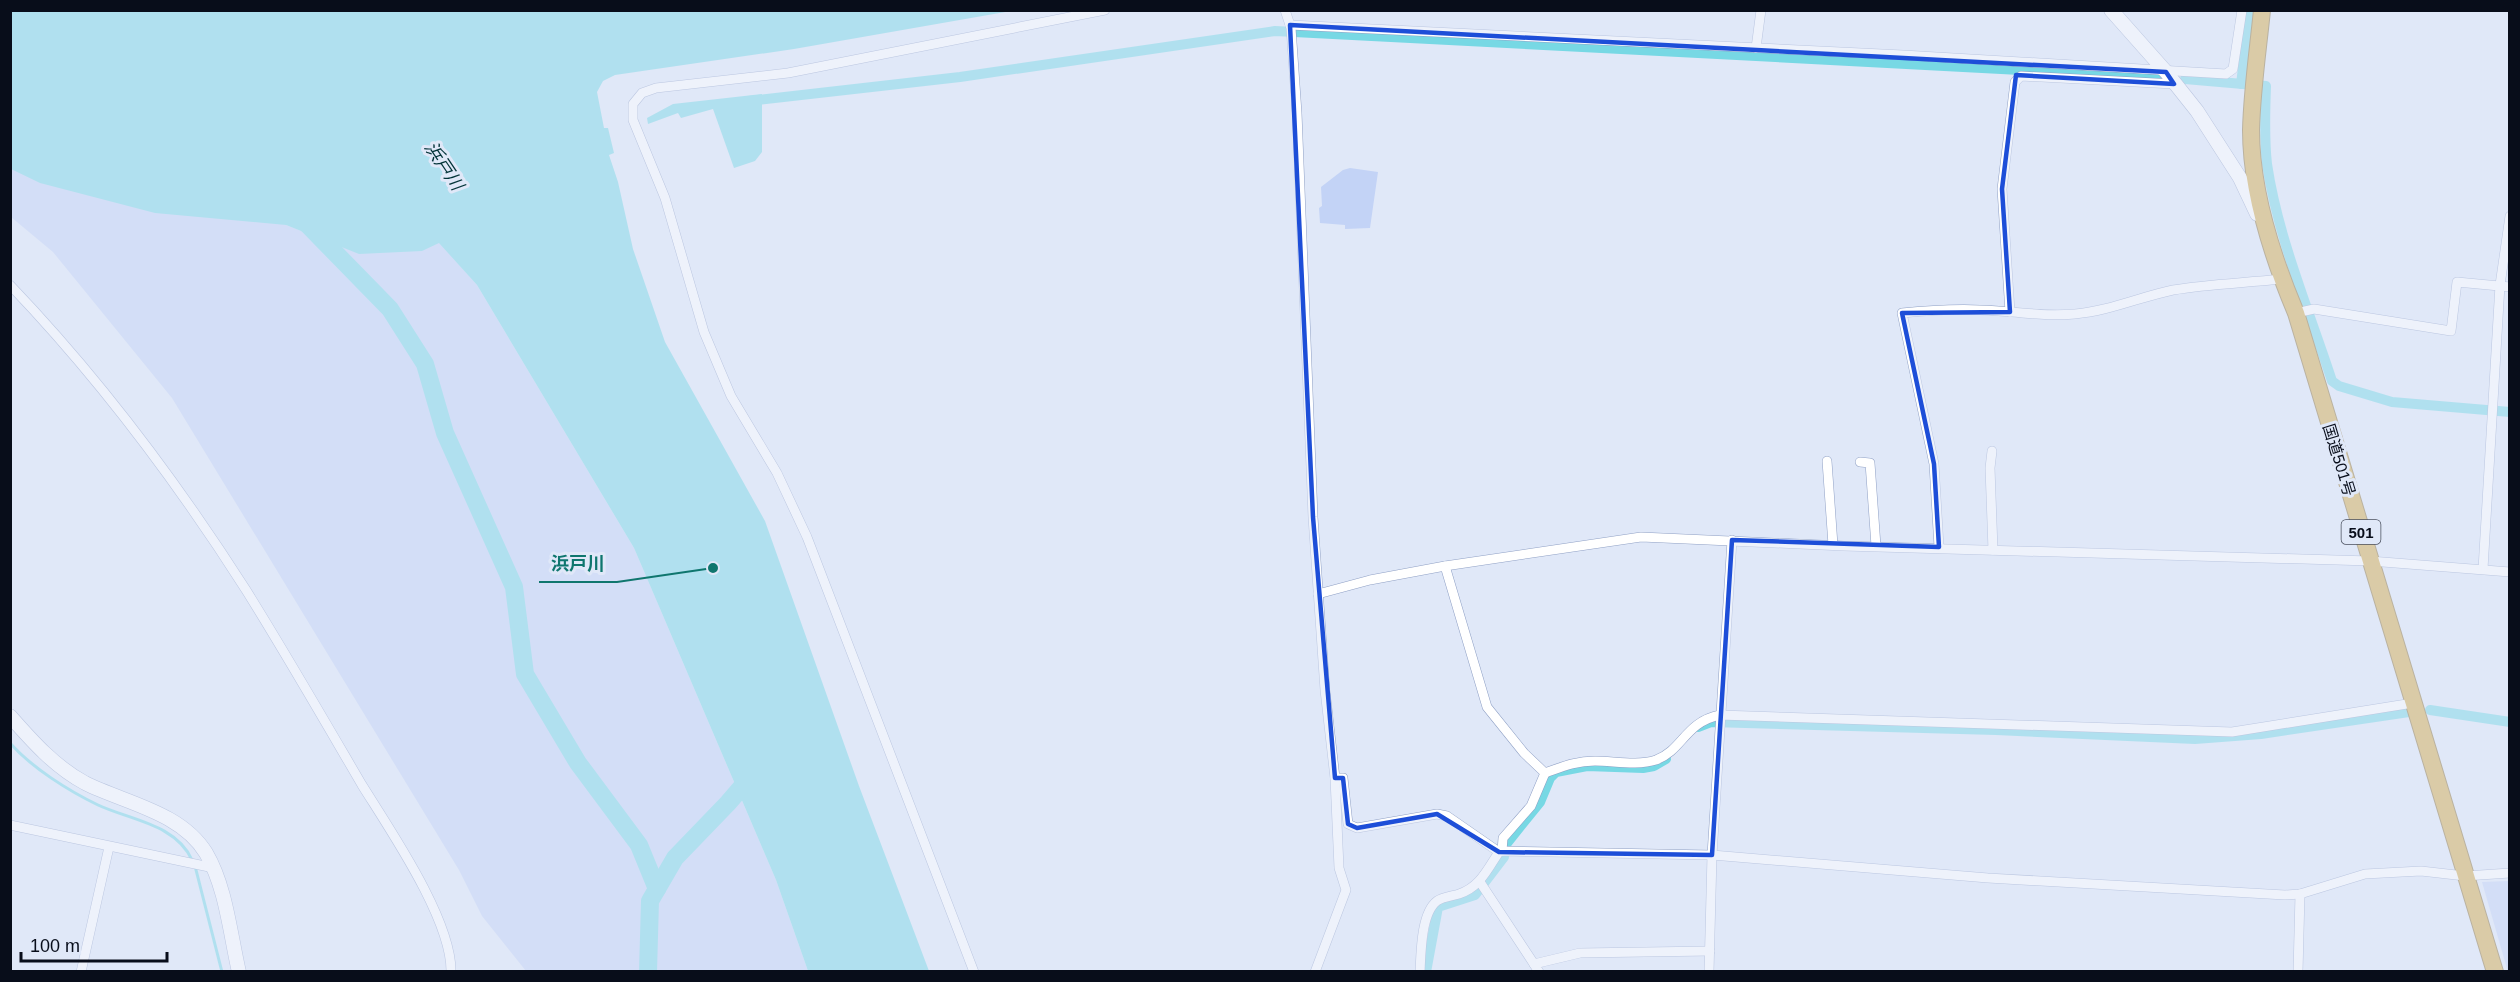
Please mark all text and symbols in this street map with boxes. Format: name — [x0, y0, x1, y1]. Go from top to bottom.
water label: 浜戸川 — [421, 138, 469, 196]
street label: 国道501号 — [2320, 422, 2358, 498]
road number: 501 — [2342, 520, 2380, 544]
callout: 浜戸川 — [539, 546, 617, 582]
text: 浜戸川 — [551, 554, 605, 574]
scale bar — [21, 925, 166, 963]
text: 100 m — [30, 936, 80, 956]

